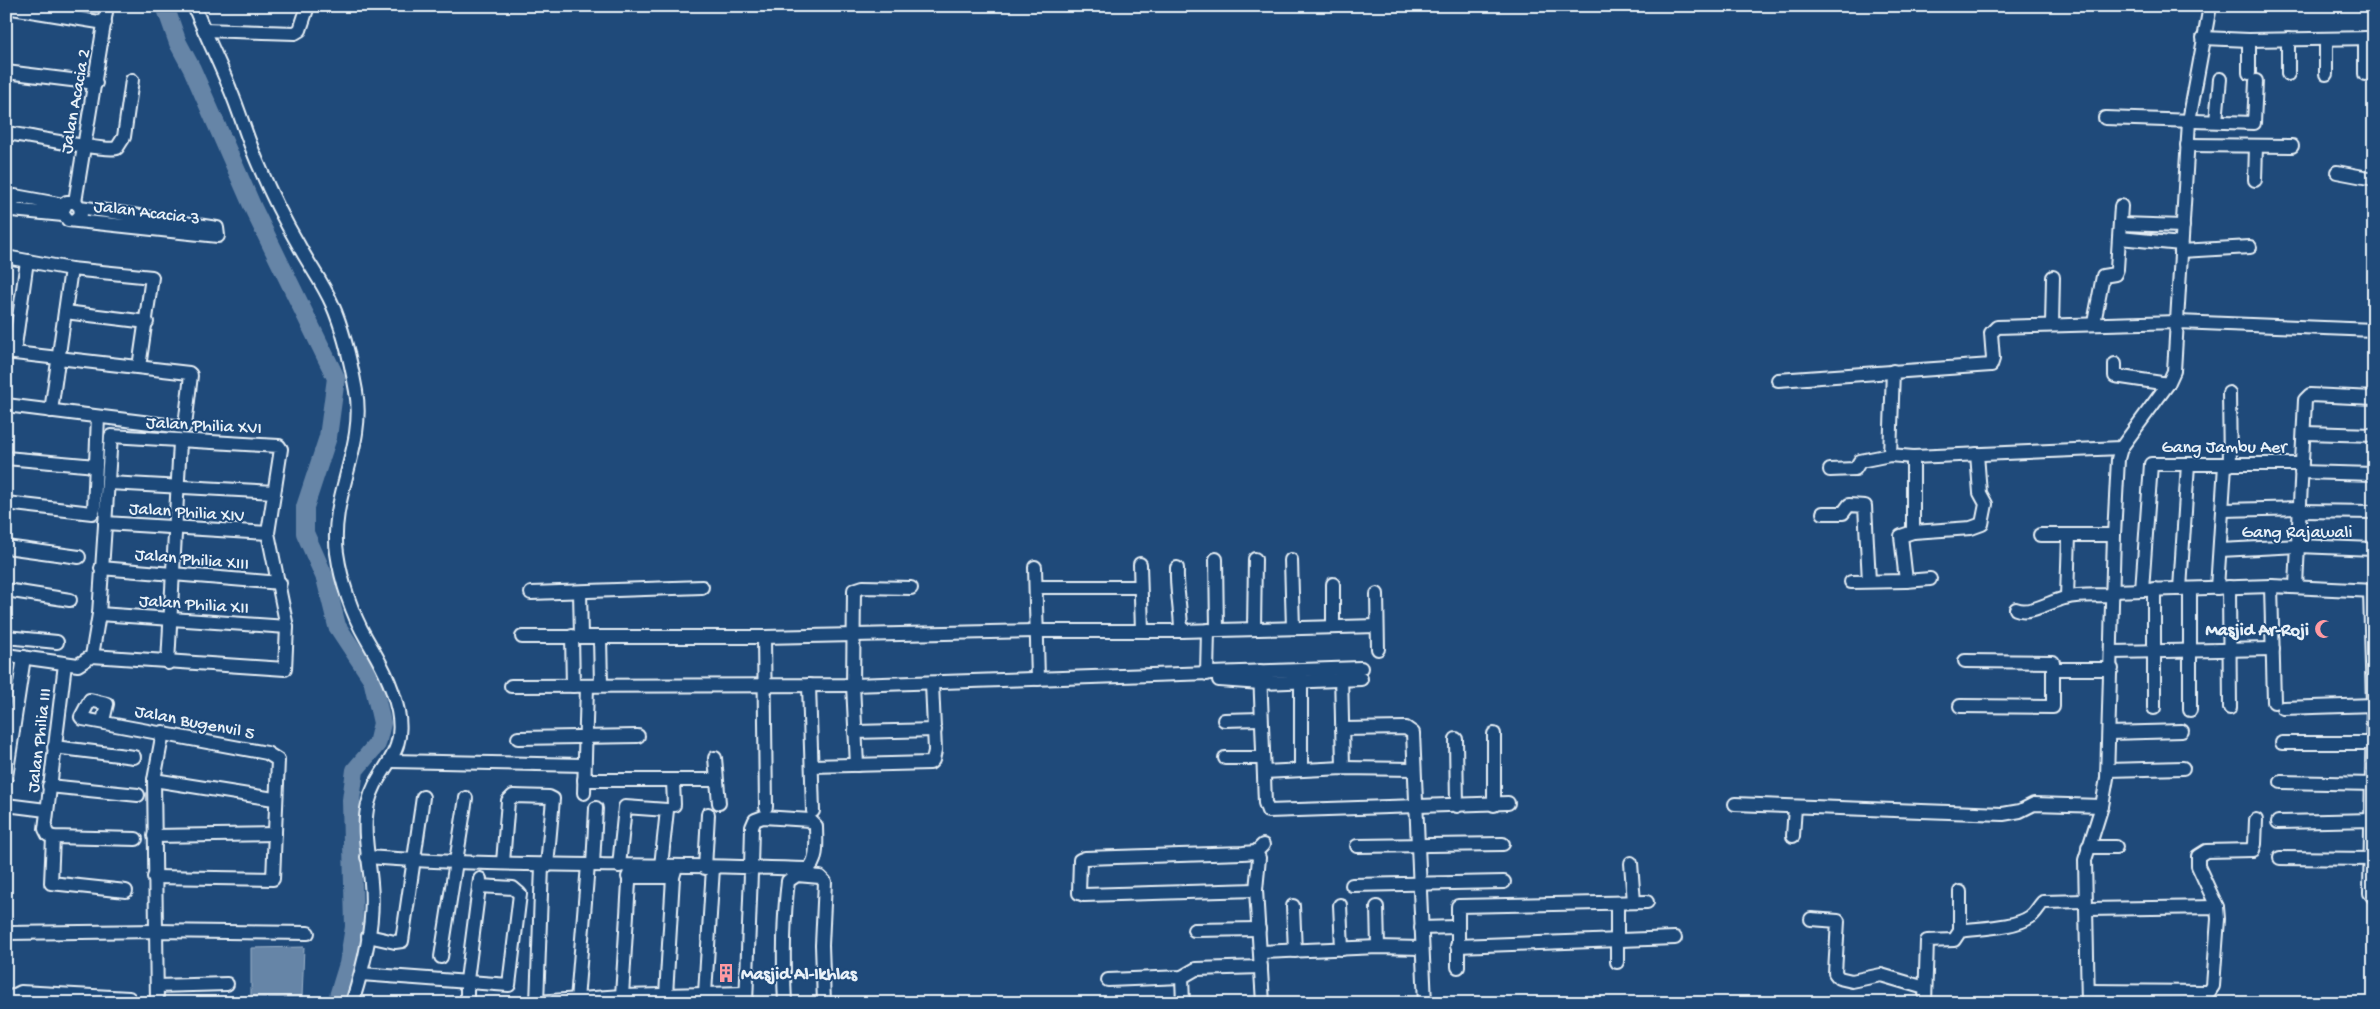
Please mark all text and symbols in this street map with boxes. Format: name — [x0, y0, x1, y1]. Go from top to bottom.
street label: Jalan Acacia 2 — [57, 47, 96, 156]
street label: Jalan Acacia 3 — [92, 197, 201, 230]
street label: Jalan Philia XVI — [146, 413, 262, 440]
street label: Gang Jambu Aer — [2161, 438, 2288, 459]
street label: Jalan Philia XIV — [128, 499, 245, 528]
street label: Gang Rajawali — [2242, 523, 2353, 544]
street label: Jalan Philia XIII — [134, 545, 250, 576]
street label: Jalan Philia XII — [138, 591, 249, 620]
mosque icon: Masjid Ar-Roji — [2313, 618, 2335, 640]
place label: Masjid Ar-Roji — [2205, 621, 2309, 642]
street label: Jalan Philia III — [24, 687, 57, 794]
street label: Jalan Bugenvil 5 — [133, 702, 256, 745]
building icon: Masjid Al-Ikhlas — [715, 962, 737, 984]
place label: Masjid Al-Ikhlas — [741, 965, 858, 986]

